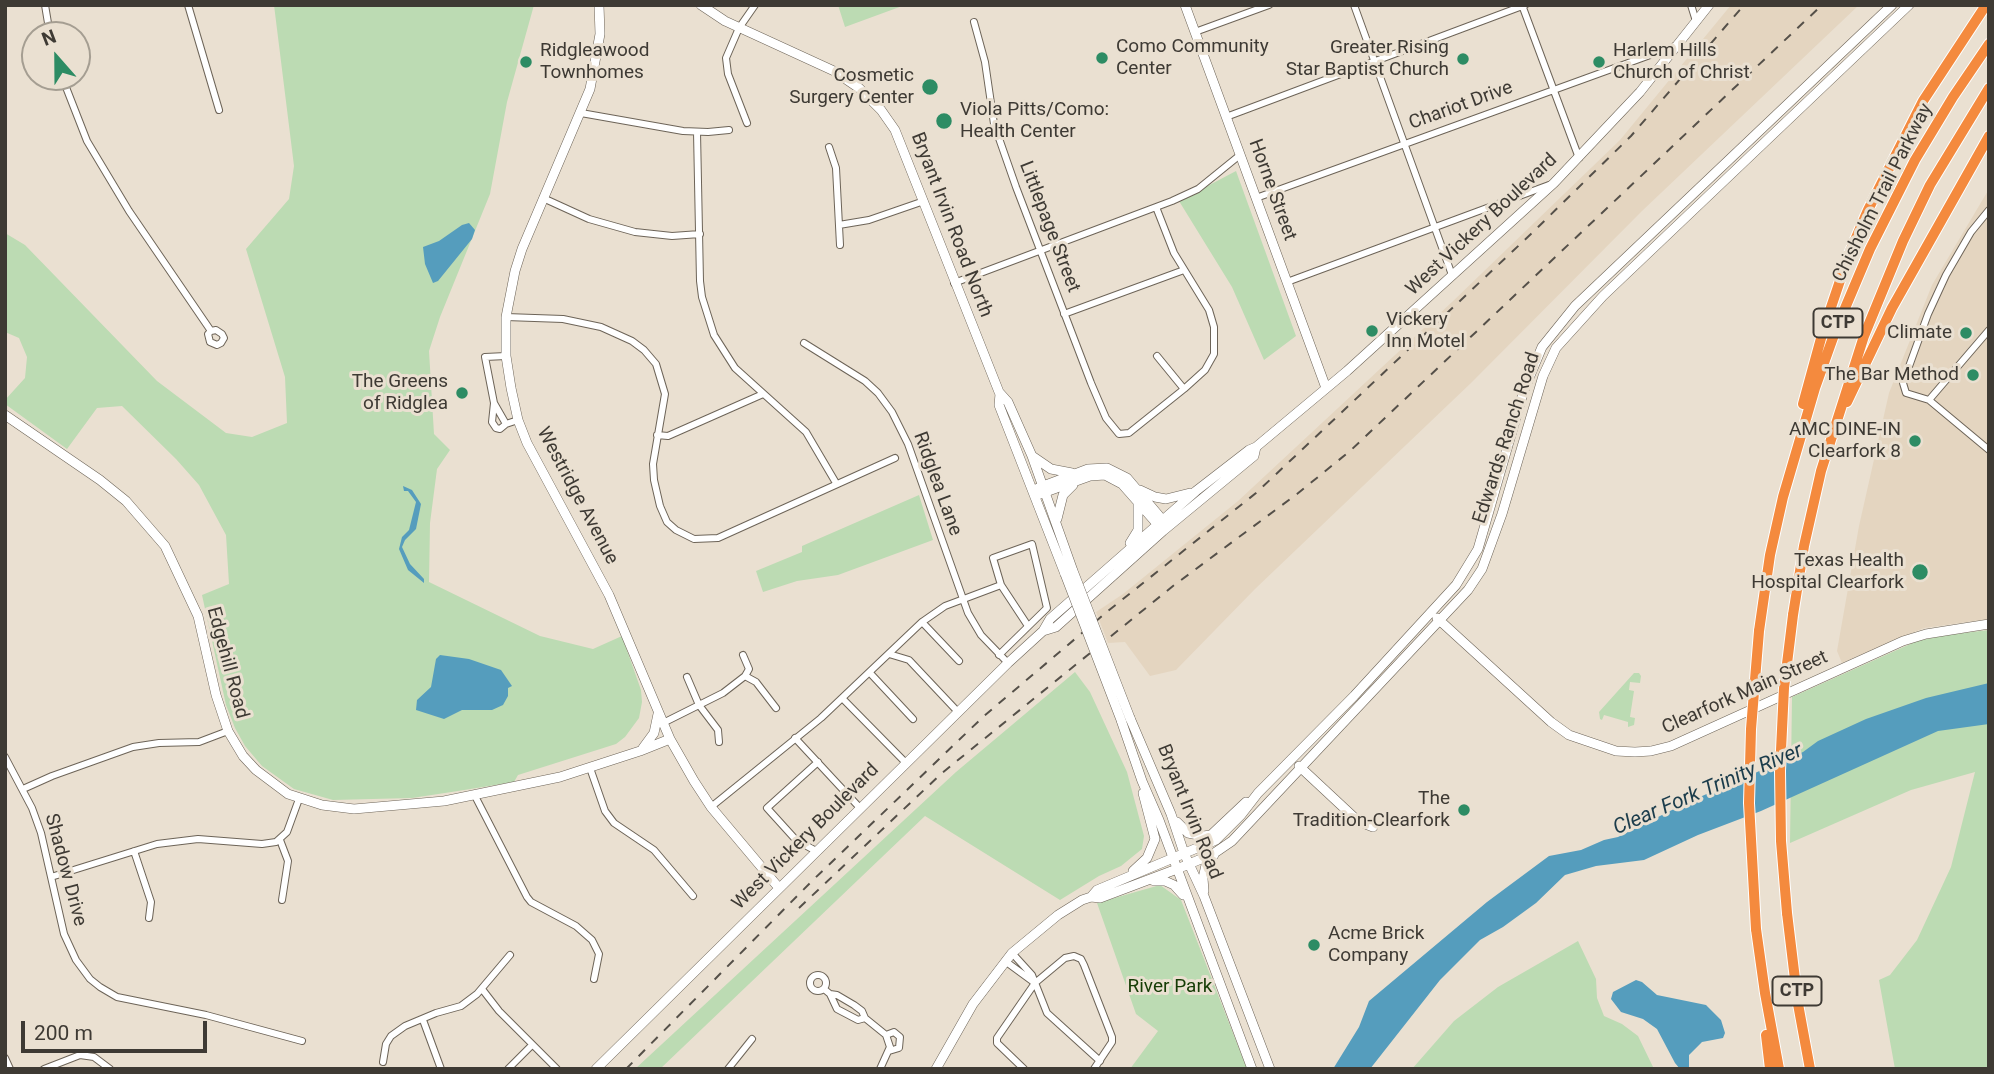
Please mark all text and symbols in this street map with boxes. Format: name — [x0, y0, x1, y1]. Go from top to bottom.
north arrow — [21, 21, 91, 91]
text: N — [39, 25, 59, 51]
place label: Como Community Center — [1116, 36, 1269, 80]
place label: Greater Rising Star Baptist Church — [1286, 37, 1449, 81]
place label: Ridgleawood Townhomes — [540, 40, 649, 84]
place label: Harlem Hills Church of Christ — [1613, 40, 1750, 84]
marker: Como Community Center — [1094, 50, 1110, 66]
marker: Greater Rising Star Baptist Church — [1455, 51, 1471, 67]
marker: Ridgleawood Townhomes — [518, 54, 534, 70]
marker: Harlem Hills Church of Christ — [1591, 54, 1607, 70]
place label: Cosmetic Surgery Center — [789, 65, 914, 109]
marker: Cosmetic Surgery Center — [920, 77, 940, 97]
street label: Chariot Drive — [1406, 77, 1516, 135]
place label: Viola Pitts/Como: Health Center — [960, 99, 1109, 143]
street label: Chisholm Trail Parkway — [1828, 100, 1938, 286]
marker: Viola Pitts/Como: Health Center — [934, 111, 954, 131]
street label: Bryant Irvin Road North — [905, 129, 997, 321]
street label: Horne Street — [1243, 136, 1301, 244]
street label: West Vickery Boulevard — [1402, 149, 1562, 301]
street label: Littlepage Street — [1014, 158, 1084, 296]
place label: Vickery Inn Motel — [1386, 309, 1465, 353]
road number: CTP — [1814, 309, 1862, 338]
place label: Climate — [1887, 322, 1952, 344]
marker: Vickery Inn Motel — [1364, 323, 1380, 339]
marker: Climate — [1958, 325, 1974, 341]
street label: Edwards Ranch Road — [1469, 350, 1545, 526]
place label: The Bar Method — [1824, 364, 1959, 386]
marker: The Bar Method — [1965, 367, 1981, 383]
place label: The Greens of Ridglea — [352, 371, 448, 415]
marker: The Greens of Ridglea — [454, 385, 470, 401]
place label: AMC DINE-IN Clearfork 8 — [1789, 419, 1901, 463]
street label: Westridge Avenue — [531, 424, 623, 568]
street label: Ridglea Lane — [908, 429, 966, 539]
marker: AMC DINE-IN Clearfork 8 — [1907, 433, 1923, 449]
place label: Texas Health Hospital Clearfork — [1751, 550, 1904, 594]
marker: Texas Health Hospital Clearfork — [1910, 562, 1930, 582]
street label: Edgehill Road — [201, 605, 253, 721]
street label: Clearfork Main Street — [1659, 646, 1831, 740]
water label: Clear Fork Trinity River — [1610, 739, 1806, 841]
street label: Bryant Irvin Road — [1152, 741, 1226, 883]
street label: West Vickery Boulevard — [728, 759, 884, 915]
place label: The Tradition-Clearfork — [1293, 788, 1450, 832]
marker: The Tradition-Clearfork — [1456, 802, 1472, 818]
street label: Shadow Drive — [39, 811, 91, 929]
place label: Acme Brick Company — [1328, 923, 1424, 967]
marker: Acme Brick Company — [1306, 937, 1322, 953]
park label: River Park — [1128, 976, 1212, 998]
road number: CTP — [1772, 976, 1822, 1006]
scale bar — [24, 1007, 210, 1052]
text: 200 m — [34, 1021, 93, 1045]

